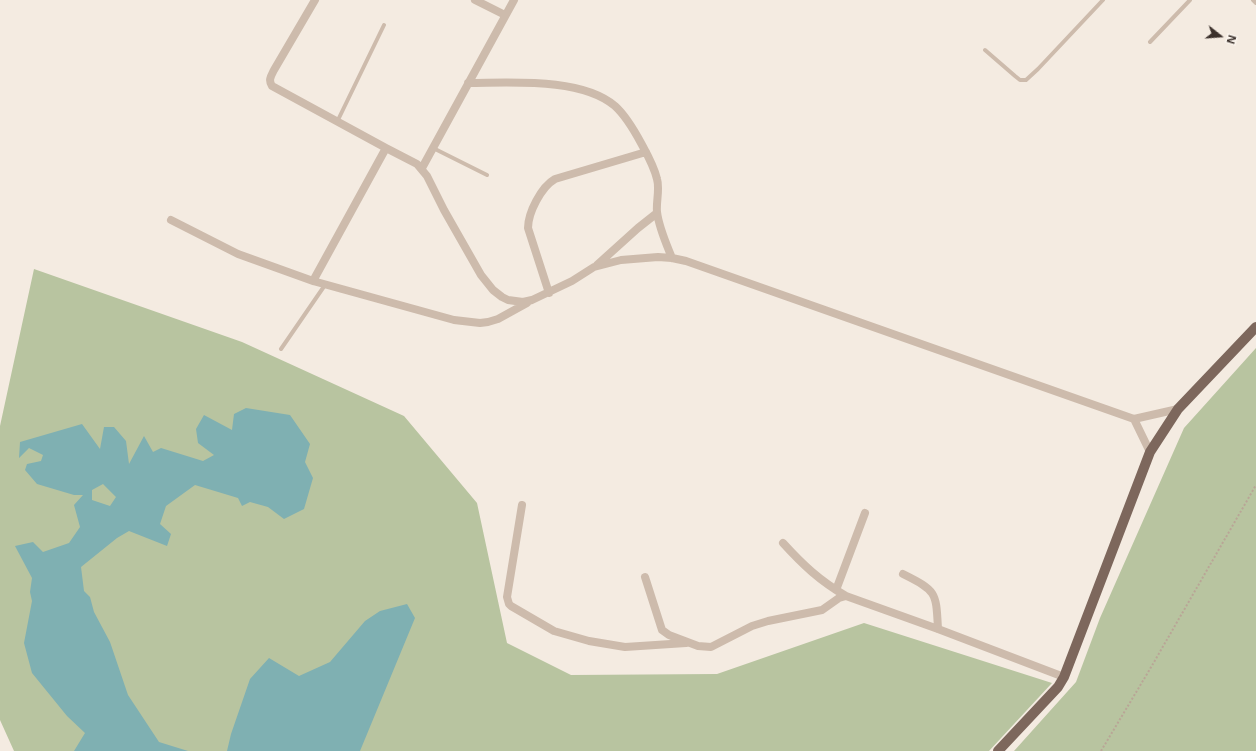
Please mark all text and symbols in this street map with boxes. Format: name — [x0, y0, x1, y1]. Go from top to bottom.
north arrow — [1200, 16, 1240, 56]
text: N — [1223, 33, 1240, 46]

